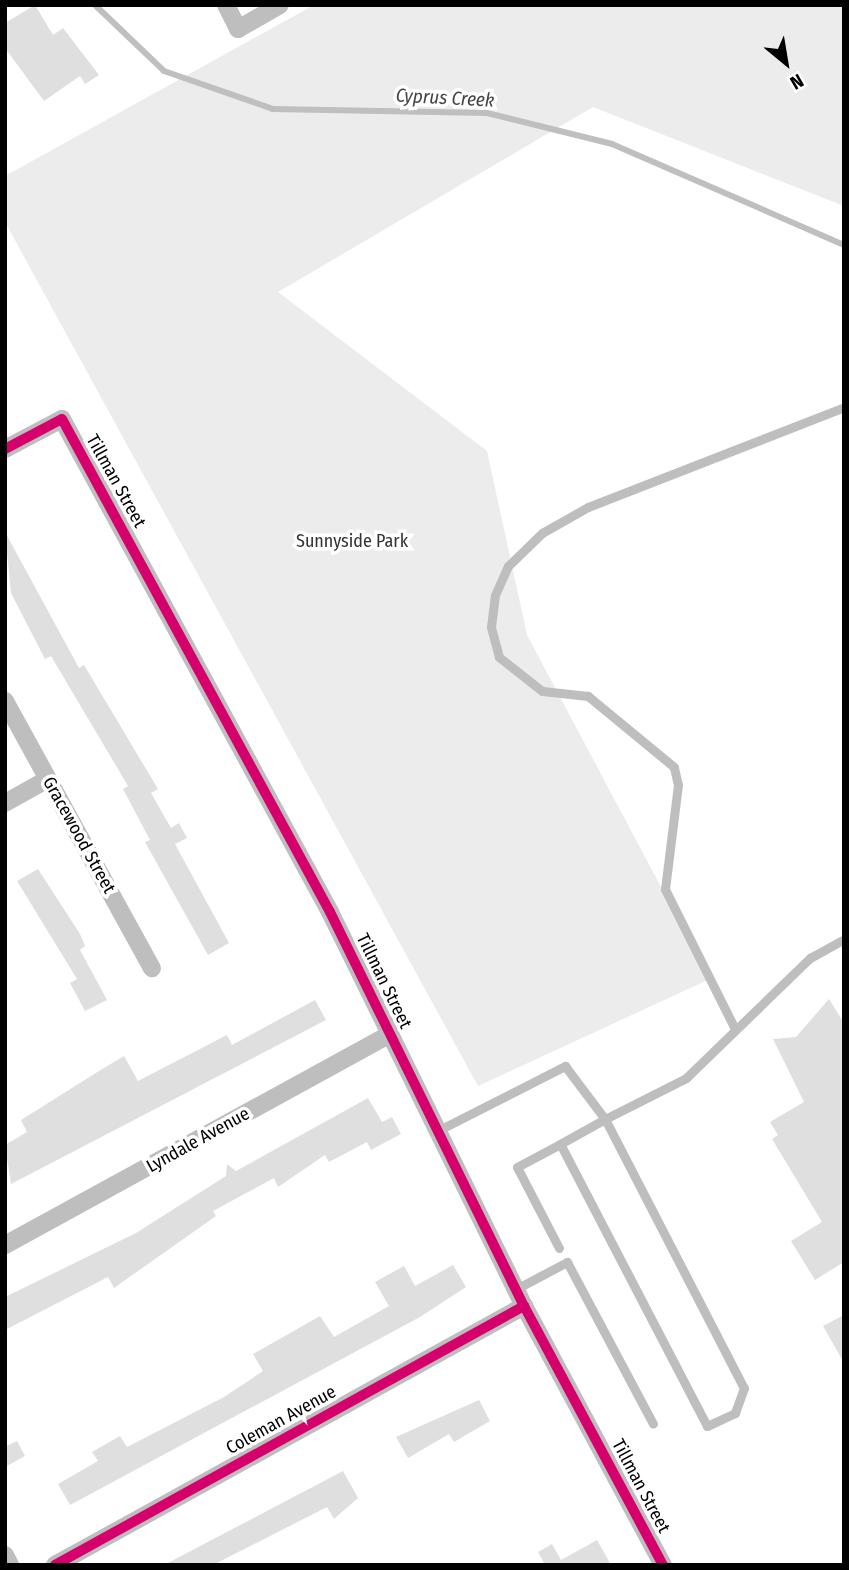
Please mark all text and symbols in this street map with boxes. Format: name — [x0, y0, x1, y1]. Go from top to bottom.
north arrow — [751, 28, 821, 98]
text: N — [786, 69, 807, 94]
water label: Cyprus Creek — [395, 84, 495, 112]
street label: Tillman Street — [82, 431, 150, 531]
park label: Sunnyside Park — [296, 530, 408, 552]
street label: Gracewood Street — [38, 773, 120, 897]
street label: Tillman Street — [352, 930, 416, 1032]
street label: Lyndale Avenue — [143, 1103, 253, 1177]
street label: Coleman Avenue — [222, 1381, 340, 1459]
street label: Tillman Street — [607, 1435, 675, 1537]

